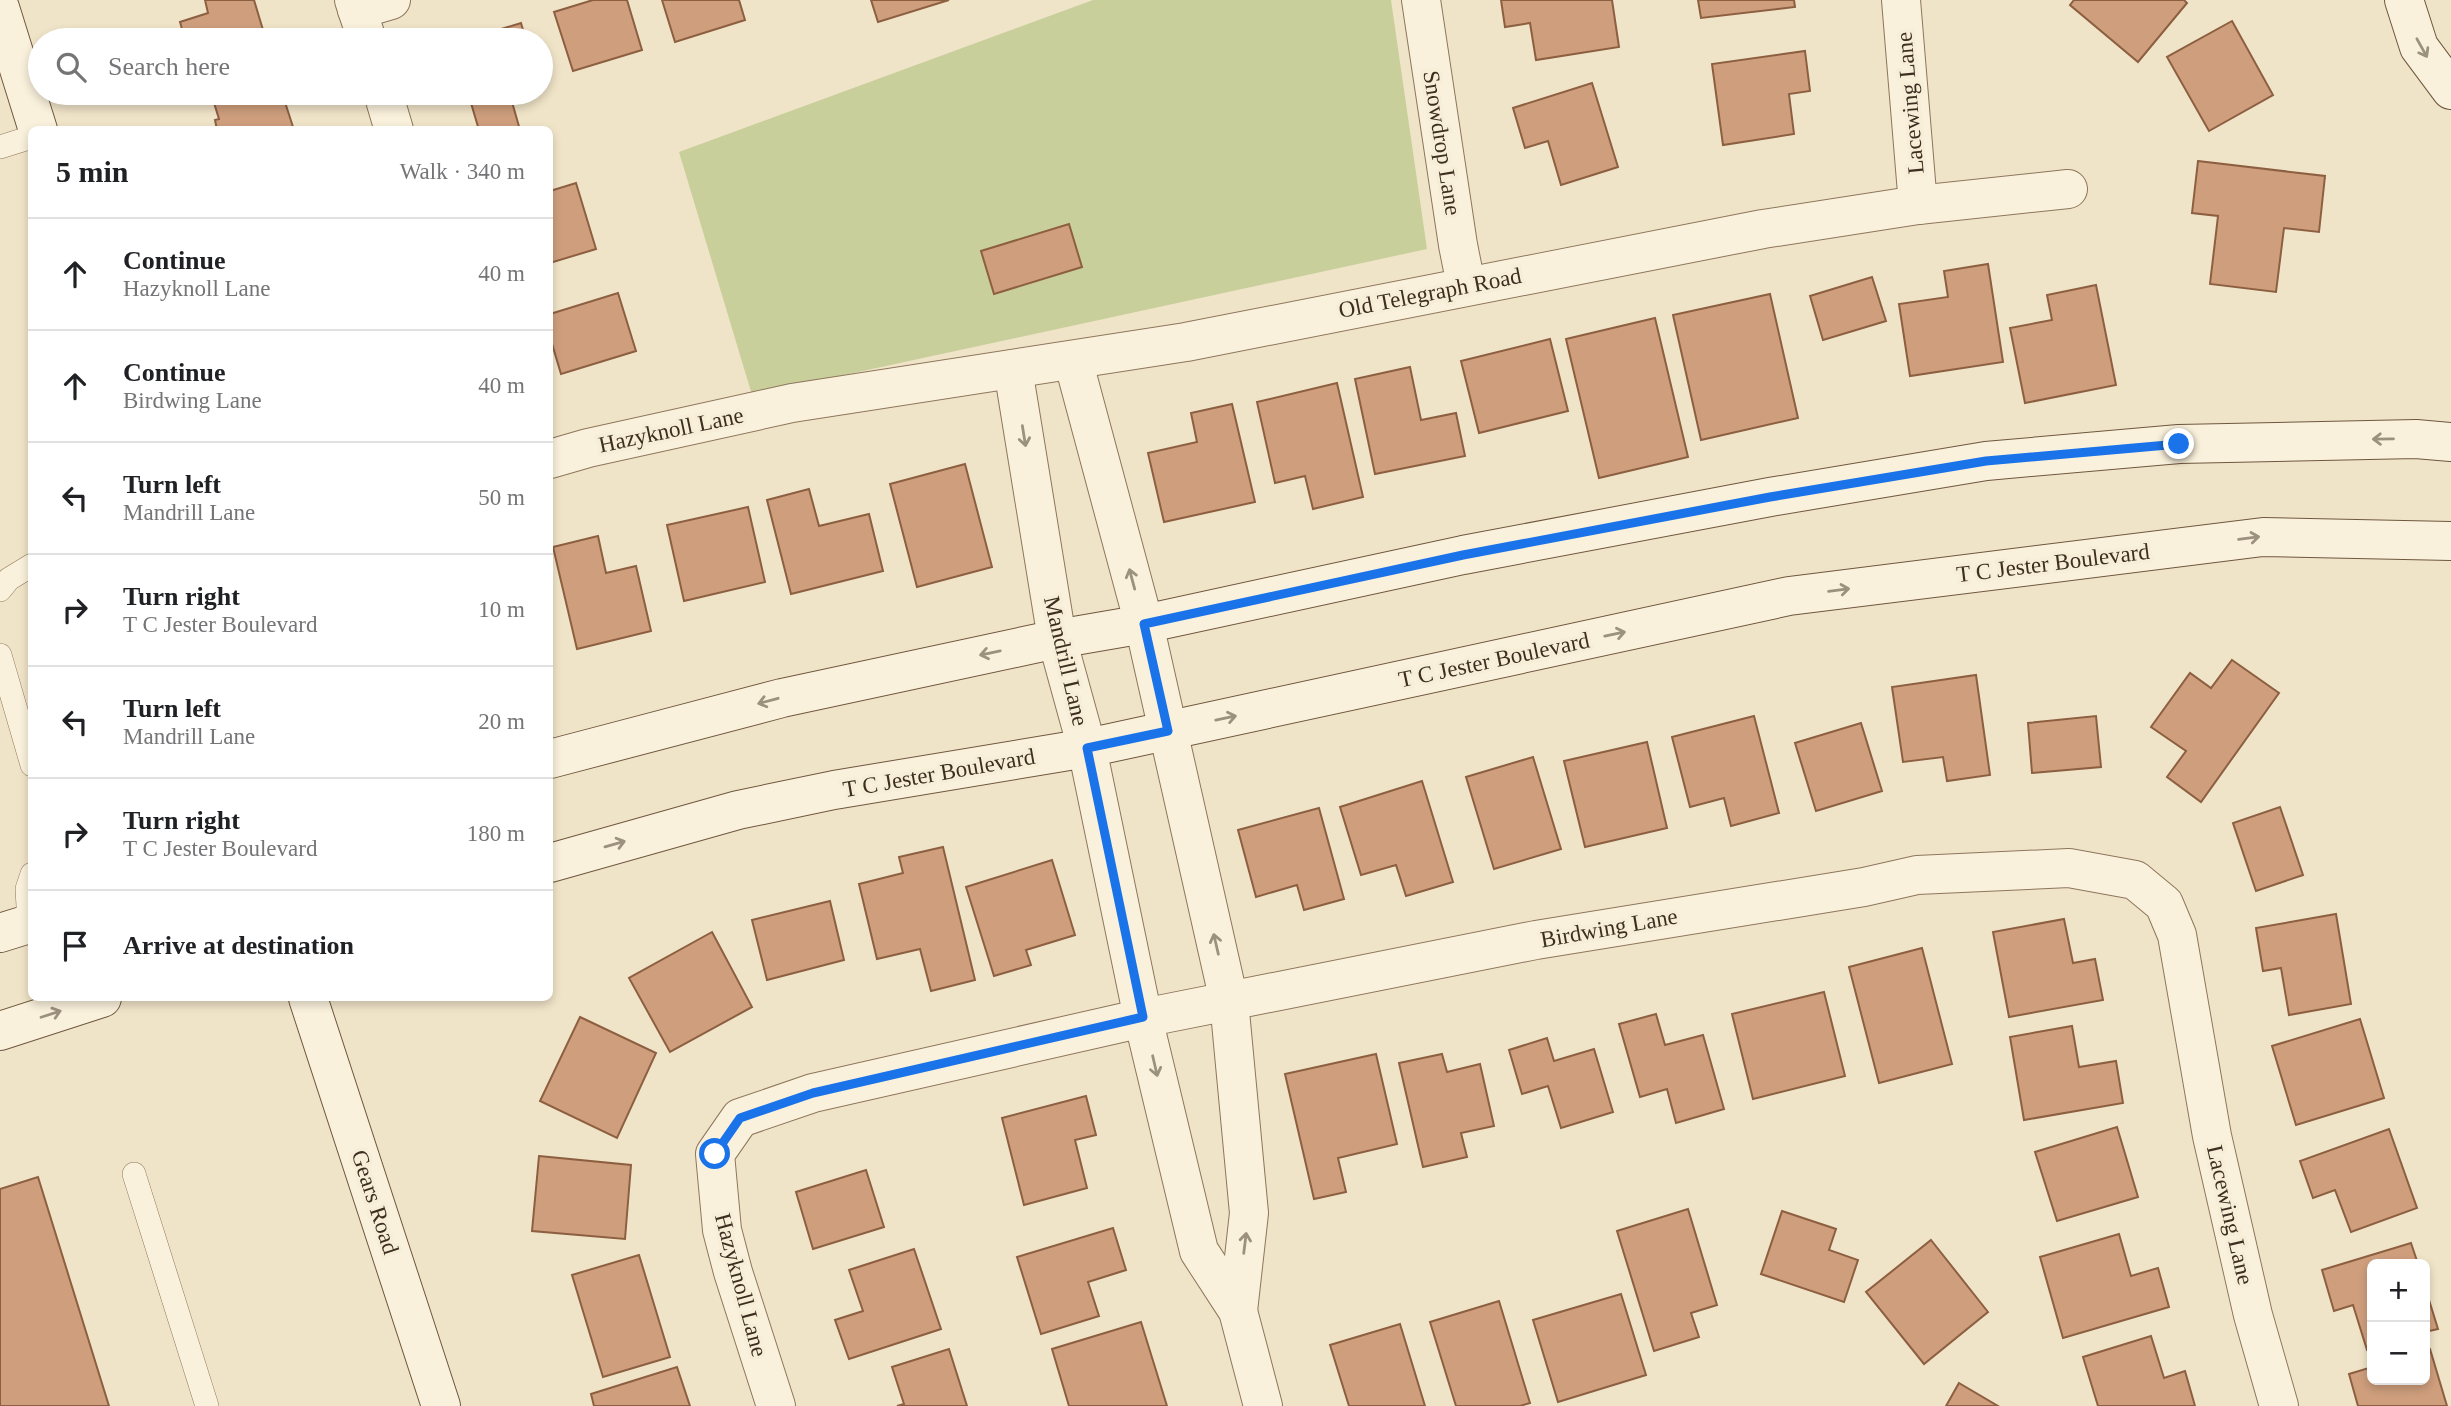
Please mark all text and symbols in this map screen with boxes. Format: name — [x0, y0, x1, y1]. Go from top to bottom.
search box — [28, 28, 553, 105]
street label: Lacewing Lane — [1891, 31, 1929, 175]
one-way arrow — [2415, 37, 2429, 57]
icon: search — [52, 48, 90, 86]
text: Search here — [108, 52, 230, 81]
street label: Snowdrop Lane — [1418, 69, 1466, 217]
text: 5 min — [56, 155, 129, 188]
text: Walk · 340 m — [400, 159, 525, 184]
text: Continue — [123, 246, 226, 275]
icon: ahead — [56, 255, 94, 293]
text: 40 m — [478, 261, 525, 286]
street label: Old Telegraph Road — [1336, 263, 1524, 323]
text: Hazyknoll Lane — [123, 276, 271, 301]
text: Continue — [123, 358, 226, 387]
icon: ahead — [56, 367, 94, 405]
text: 40 m — [478, 373, 525, 398]
text: Birdwing Lane — [123, 388, 262, 413]
street label: Hazyknoll Lane — [596, 402, 746, 458]
one-way arrow — [1018, 424, 1031, 447]
route end — [2163, 428, 2194, 459]
one-way arrow — [2372, 433, 2395, 446]
text: Turn left — [123, 470, 221, 499]
icon: left — [56, 479, 94, 517]
text: 50 m — [478, 485, 525, 510]
text: Mandrill Lane — [123, 500, 255, 525]
one-way arrow — [2237, 532, 2260, 545]
street label: T C Jester Boulevard — [1955, 539, 2151, 587]
one-way arrow — [1125, 569, 1138, 591]
text: Turn right — [123, 582, 240, 611]
one-way arrow — [1827, 583, 1849, 596]
icon: right — [56, 591, 94, 629]
street label: Mandrill Lane — [1039, 594, 1093, 728]
text: 10 m — [478, 597, 525, 622]
text: T C Jester Boulevard — [123, 612, 317, 637]
one-way arrow — [1603, 626, 1626, 640]
street label: T C Jester Boulevard — [1396, 627, 1592, 692]
one-way arrow — [979, 647, 1002, 661]
text: Turn left — [123, 694, 221, 723]
one-way arrow — [757, 696, 779, 709]
icon: left — [56, 703, 94, 741]
text: 20 m — [478, 709, 525, 734]
one-way arrow — [1214, 711, 1236, 724]
text: Mandrill Lane — [123, 724, 255, 749]
street label: T C Jester Boulevard — [841, 744, 1037, 802]
text: Turn right — [123, 806, 240, 835]
icon: right — [56, 815, 94, 853]
text: 180 m — [467, 821, 525, 846]
text: T C Jester Boulevard — [123, 836, 317, 861]
one-way arrow — [604, 837, 626, 850]
street label: Birdwing Lane — [1539, 904, 1679, 952]
icon: arrive — [56, 927, 94, 965]
text: Arrive at destination — [123, 931, 354, 960]
one-way arrow — [1209, 933, 1223, 956]
one-way arrow — [40, 1007, 62, 1019]
one-way arrow — [1149, 1054, 1162, 1077]
route start — [699, 1138, 730, 1169]
street label: Lacewing Lane — [2202, 1143, 2258, 1287]
street label: Gears Road — [346, 1147, 404, 1258]
street label: Hazyknoll Lane — [710, 1211, 772, 1359]
one-way arrow — [1239, 1232, 1252, 1255]
map controls — [2367, 1259, 2430, 1385]
button: + — [2367, 1259, 2430, 1322]
button: − — [2367, 1322, 2430, 1385]

